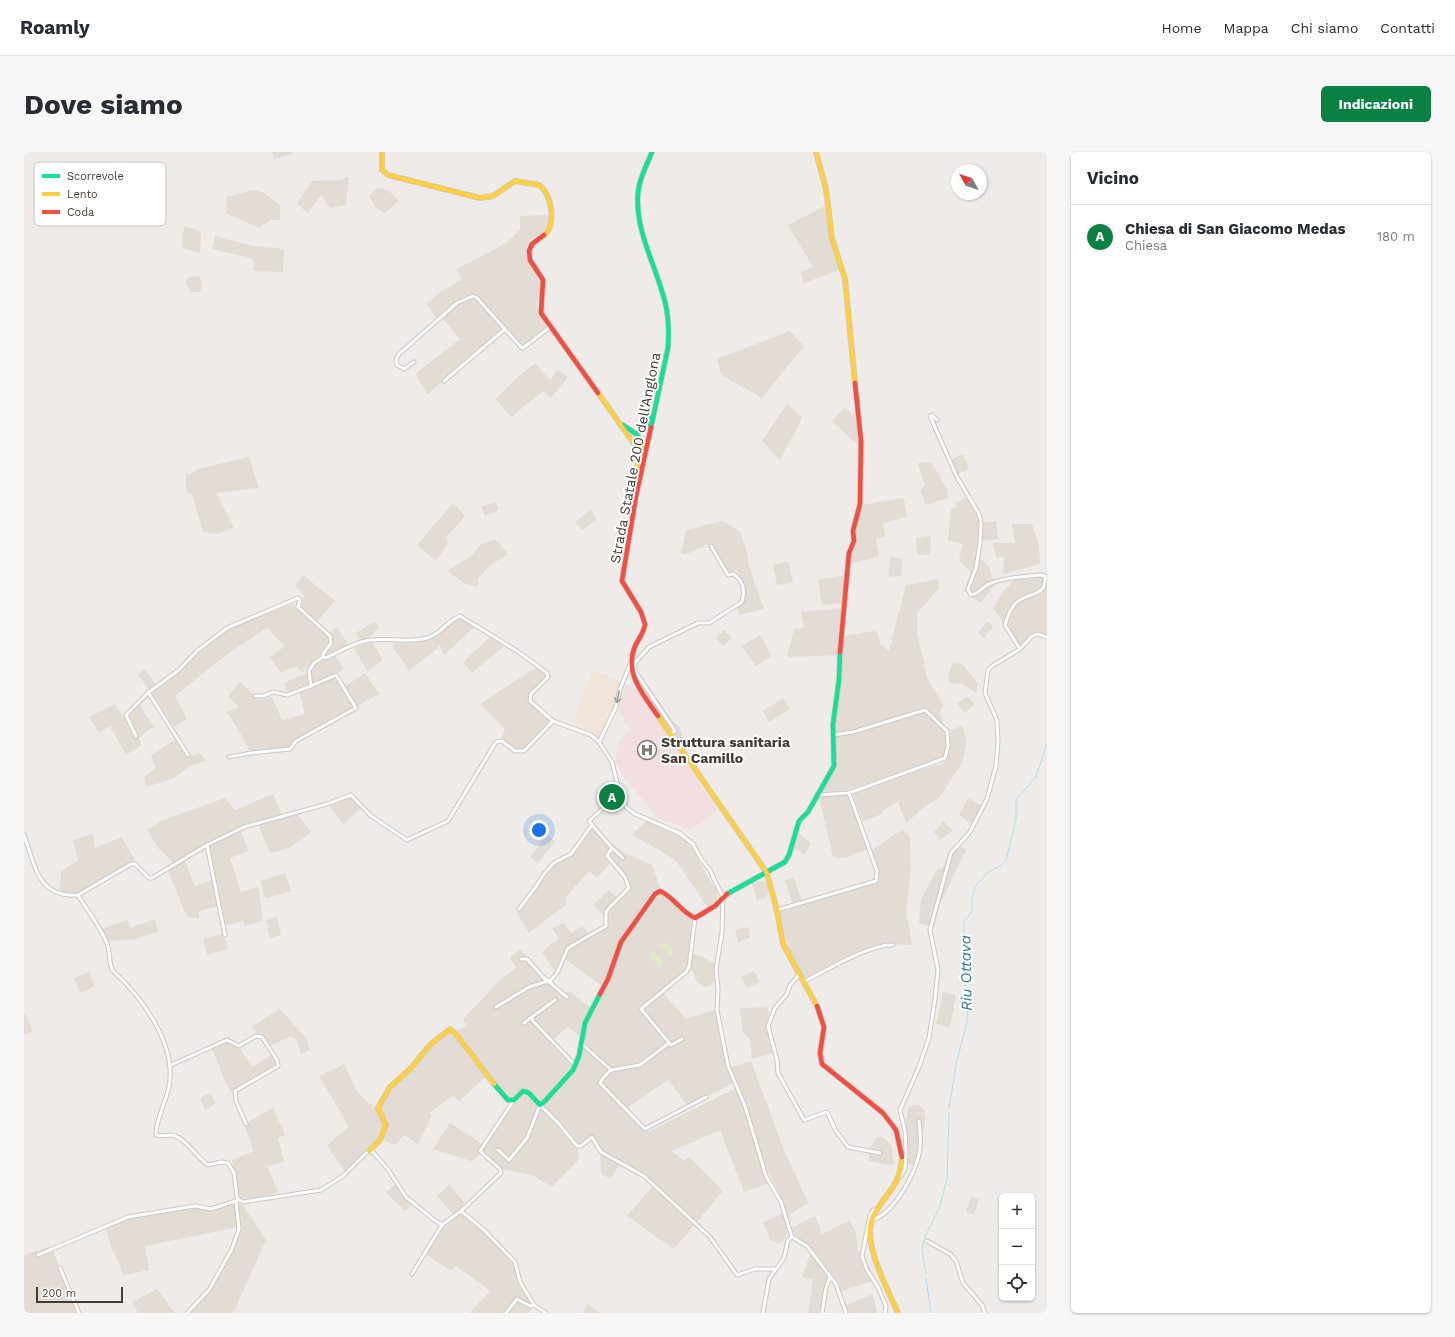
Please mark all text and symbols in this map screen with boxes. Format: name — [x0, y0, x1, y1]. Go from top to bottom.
text: Roamly — [20, 16, 90, 39]
text: Home — [1162, 20, 1202, 36]
text: Mappa — [1224, 20, 1269, 36]
text: Chi siamo — [1291, 20, 1358, 36]
text: Contatti — [1380, 20, 1435, 36]
button: Indicazioni — [1321, 86, 1431, 122]
text: Dove siamo — [24, 88, 183, 121]
legend — [34, 162, 166, 226]
north arrow — [951, 164, 987, 200]
text: Vicino — [1087, 168, 1139, 188]
text: Scorrevole — [67, 170, 124, 183]
text: Lento — [67, 188, 98, 201]
text: Coda — [67, 206, 94, 219]
text: Chiesa di San Giacomo Medas — [1125, 220, 1345, 238]
text: A — [1096, 229, 1104, 244]
text: 180 m — [1377, 229, 1415, 244]
text: Chiesa — [1125, 238, 1167, 253]
street label: Strada Statale 200 dell'Anglona — [607, 351, 663, 565]
one-way arrow — [613, 690, 621, 703]
place label: Struttura sanitaria San Camillo — [661, 734, 791, 766]
hospital icon: Struttura sanitaria San Camillo — [636, 739, 658, 761]
pin: A — [599, 782, 625, 812]
your location — [529, 820, 549, 840]
water label: Riu Ottava — [956, 935, 976, 1011]
map controls — [999, 1193, 1035, 1301]
button: + — [999, 1193, 1035, 1229]
button: − — [999, 1229, 1035, 1265]
button: locate — [999, 1265, 1035, 1301]
scale bar — [36, 1285, 123, 1304]
text: 200 m — [42, 1287, 76, 1300]

